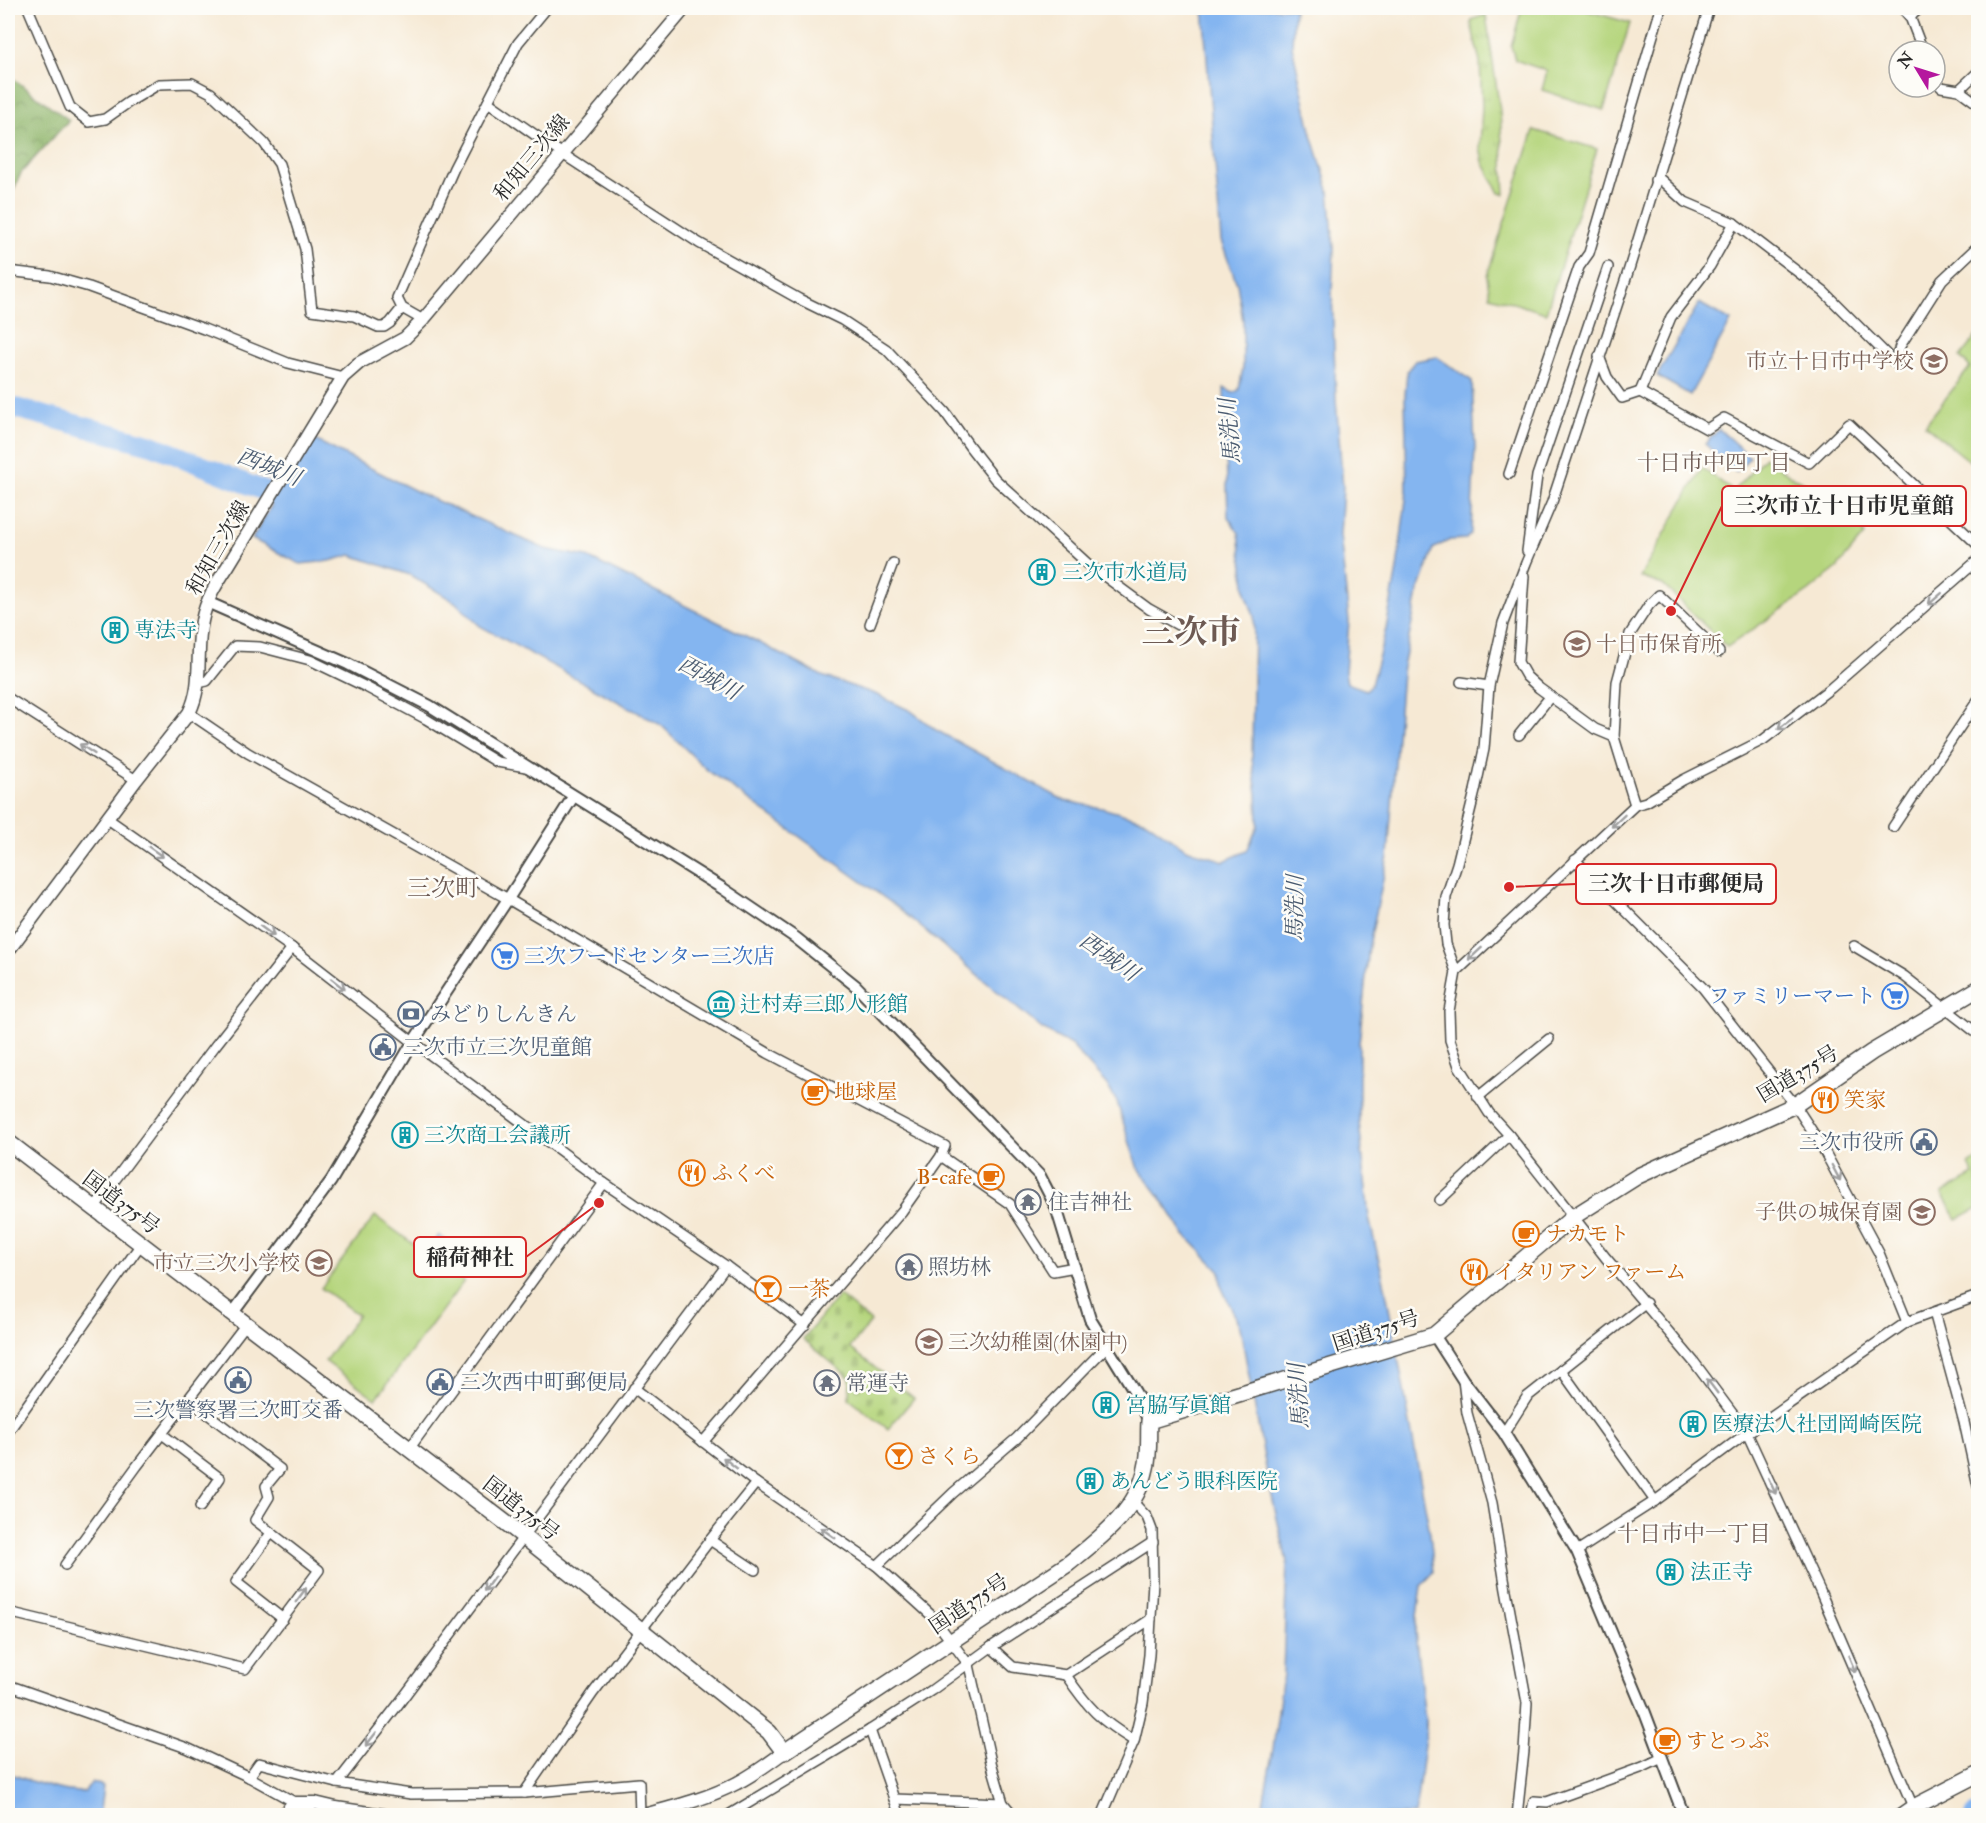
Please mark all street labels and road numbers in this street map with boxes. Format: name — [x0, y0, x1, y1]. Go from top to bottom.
street label: 和知三次線 — [488, 109, 576, 207]
street label: 和知三次線 — [180, 496, 256, 600]
street label: 国道375号 — [1753, 1039, 1843, 1109]
street label: 国道375号 — [77, 1165, 165, 1241]
street label: 国道375号 — [1329, 1304, 1423, 1358]
street label: 国道375号 — [477, 1471, 565, 1547]
street label: 国道375号 — [924, 1568, 1014, 1640]

